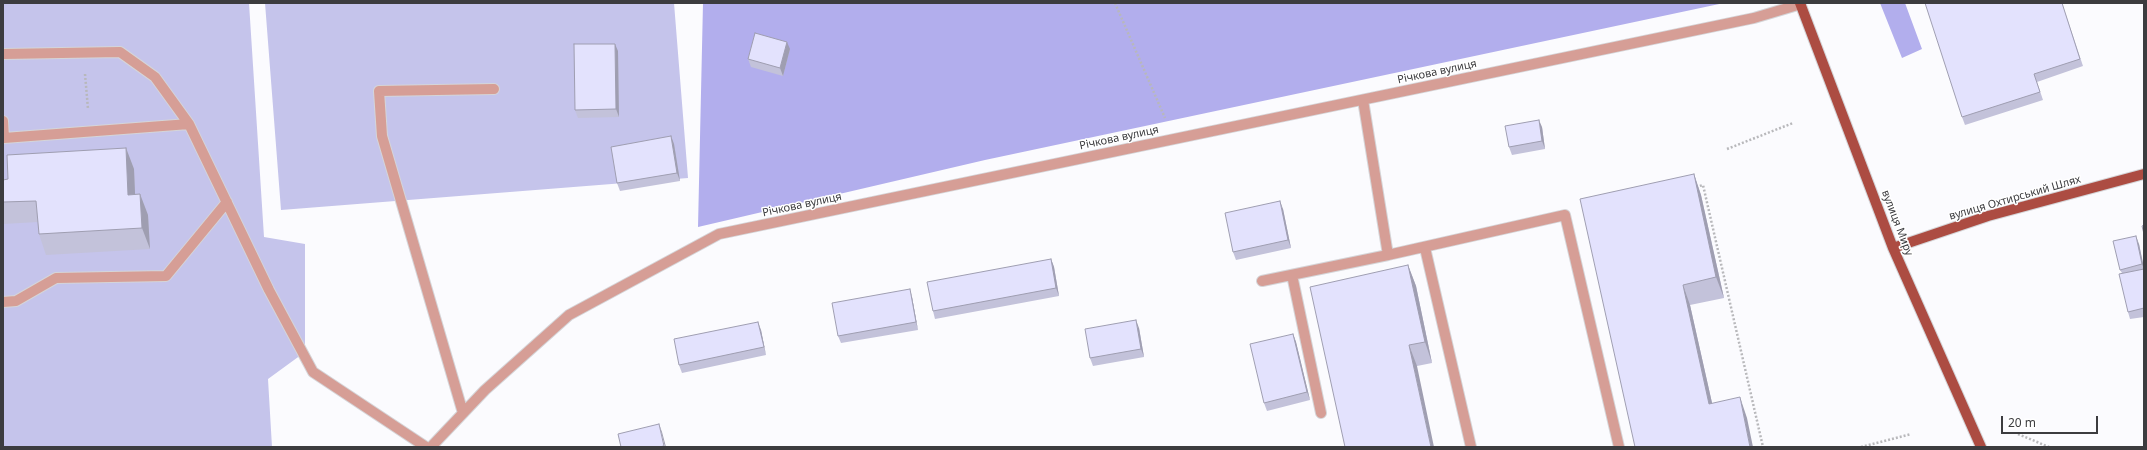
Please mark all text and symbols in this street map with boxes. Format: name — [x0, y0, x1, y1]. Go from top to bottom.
street label: Річкова вулиця — [1396, 57, 1478, 87]
street label: Річкова вулиця — [1078, 123, 1160, 153]
street label: вулиця Охтирський Шлях — [1948, 173, 2082, 223]
street label: вулиця Миру — [1878, 188, 1916, 258]
street label: Річкова вулиця — [761, 190, 843, 220]
scale bar — [2003, 408, 2100, 434]
text: 20 m — [2008, 414, 2036, 431]

